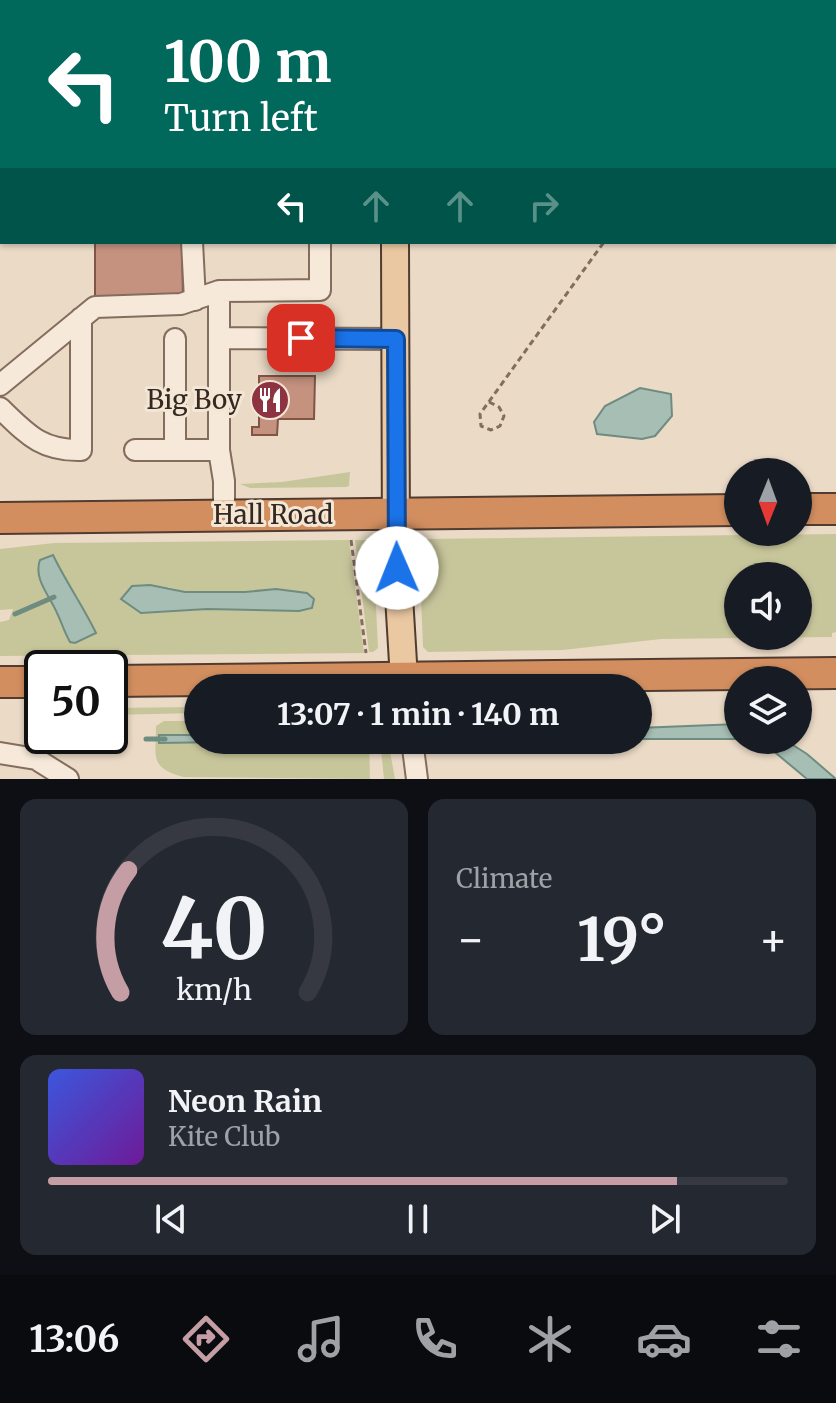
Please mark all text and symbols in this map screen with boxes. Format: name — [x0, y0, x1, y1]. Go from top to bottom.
text: 100 m — [164, 27, 332, 97]
icon: left — [32, 32, 136, 136]
text: Turn left — [164, 96, 318, 141]
icon: left — [270, 184, 314, 228]
icon: ahead — [354, 184, 398, 228]
icon: ahead — [438, 184, 482, 228]
icon: right — [522, 184, 566, 228]
pin — [267, 304, 335, 372]
icon: arrive — [279, 316, 323, 360]
restaurant icon: Big Boy — [249, 379, 291, 421]
place label: Big Boy — [147, 383, 243, 416]
north arrow — [724, 458, 812, 546]
map controls — [724, 458, 812, 754]
street label: Hall Road — [213, 498, 333, 531]
position arrow — [355, 526, 439, 610]
button: sound — [724, 562, 812, 650]
speed limit sign: 50 — [24, 650, 128, 754]
button: layers — [724, 666, 812, 754]
text: 13:07 · 1 min · 140 m — [277, 695, 559, 733]
text: Climate — [456, 862, 552, 895]
text: 40 — [161, 877, 267, 982]
text: 19° — [577, 902, 667, 977]
text: − — [456, 912, 485, 967]
text: + — [759, 912, 788, 967]
text: km/h — [176, 972, 252, 1008]
text: Neon Rain — [168, 1082, 322, 1120]
text: Kite Club — [168, 1120, 280, 1153]
icon: previous — [149, 1197, 193, 1241]
icon: pause — [396, 1197, 440, 1241]
icon: next — [643, 1197, 687, 1241]
icon: directions — [178, 1311, 234, 1367]
icon: music — [293, 1311, 349, 1367]
icon: phone — [407, 1311, 463, 1367]
icon: climate — [522, 1311, 578, 1367]
icon: car — [636, 1311, 692, 1367]
icon: filters — [751, 1311, 807, 1367]
text: 13:06 — [29, 1317, 119, 1362]

